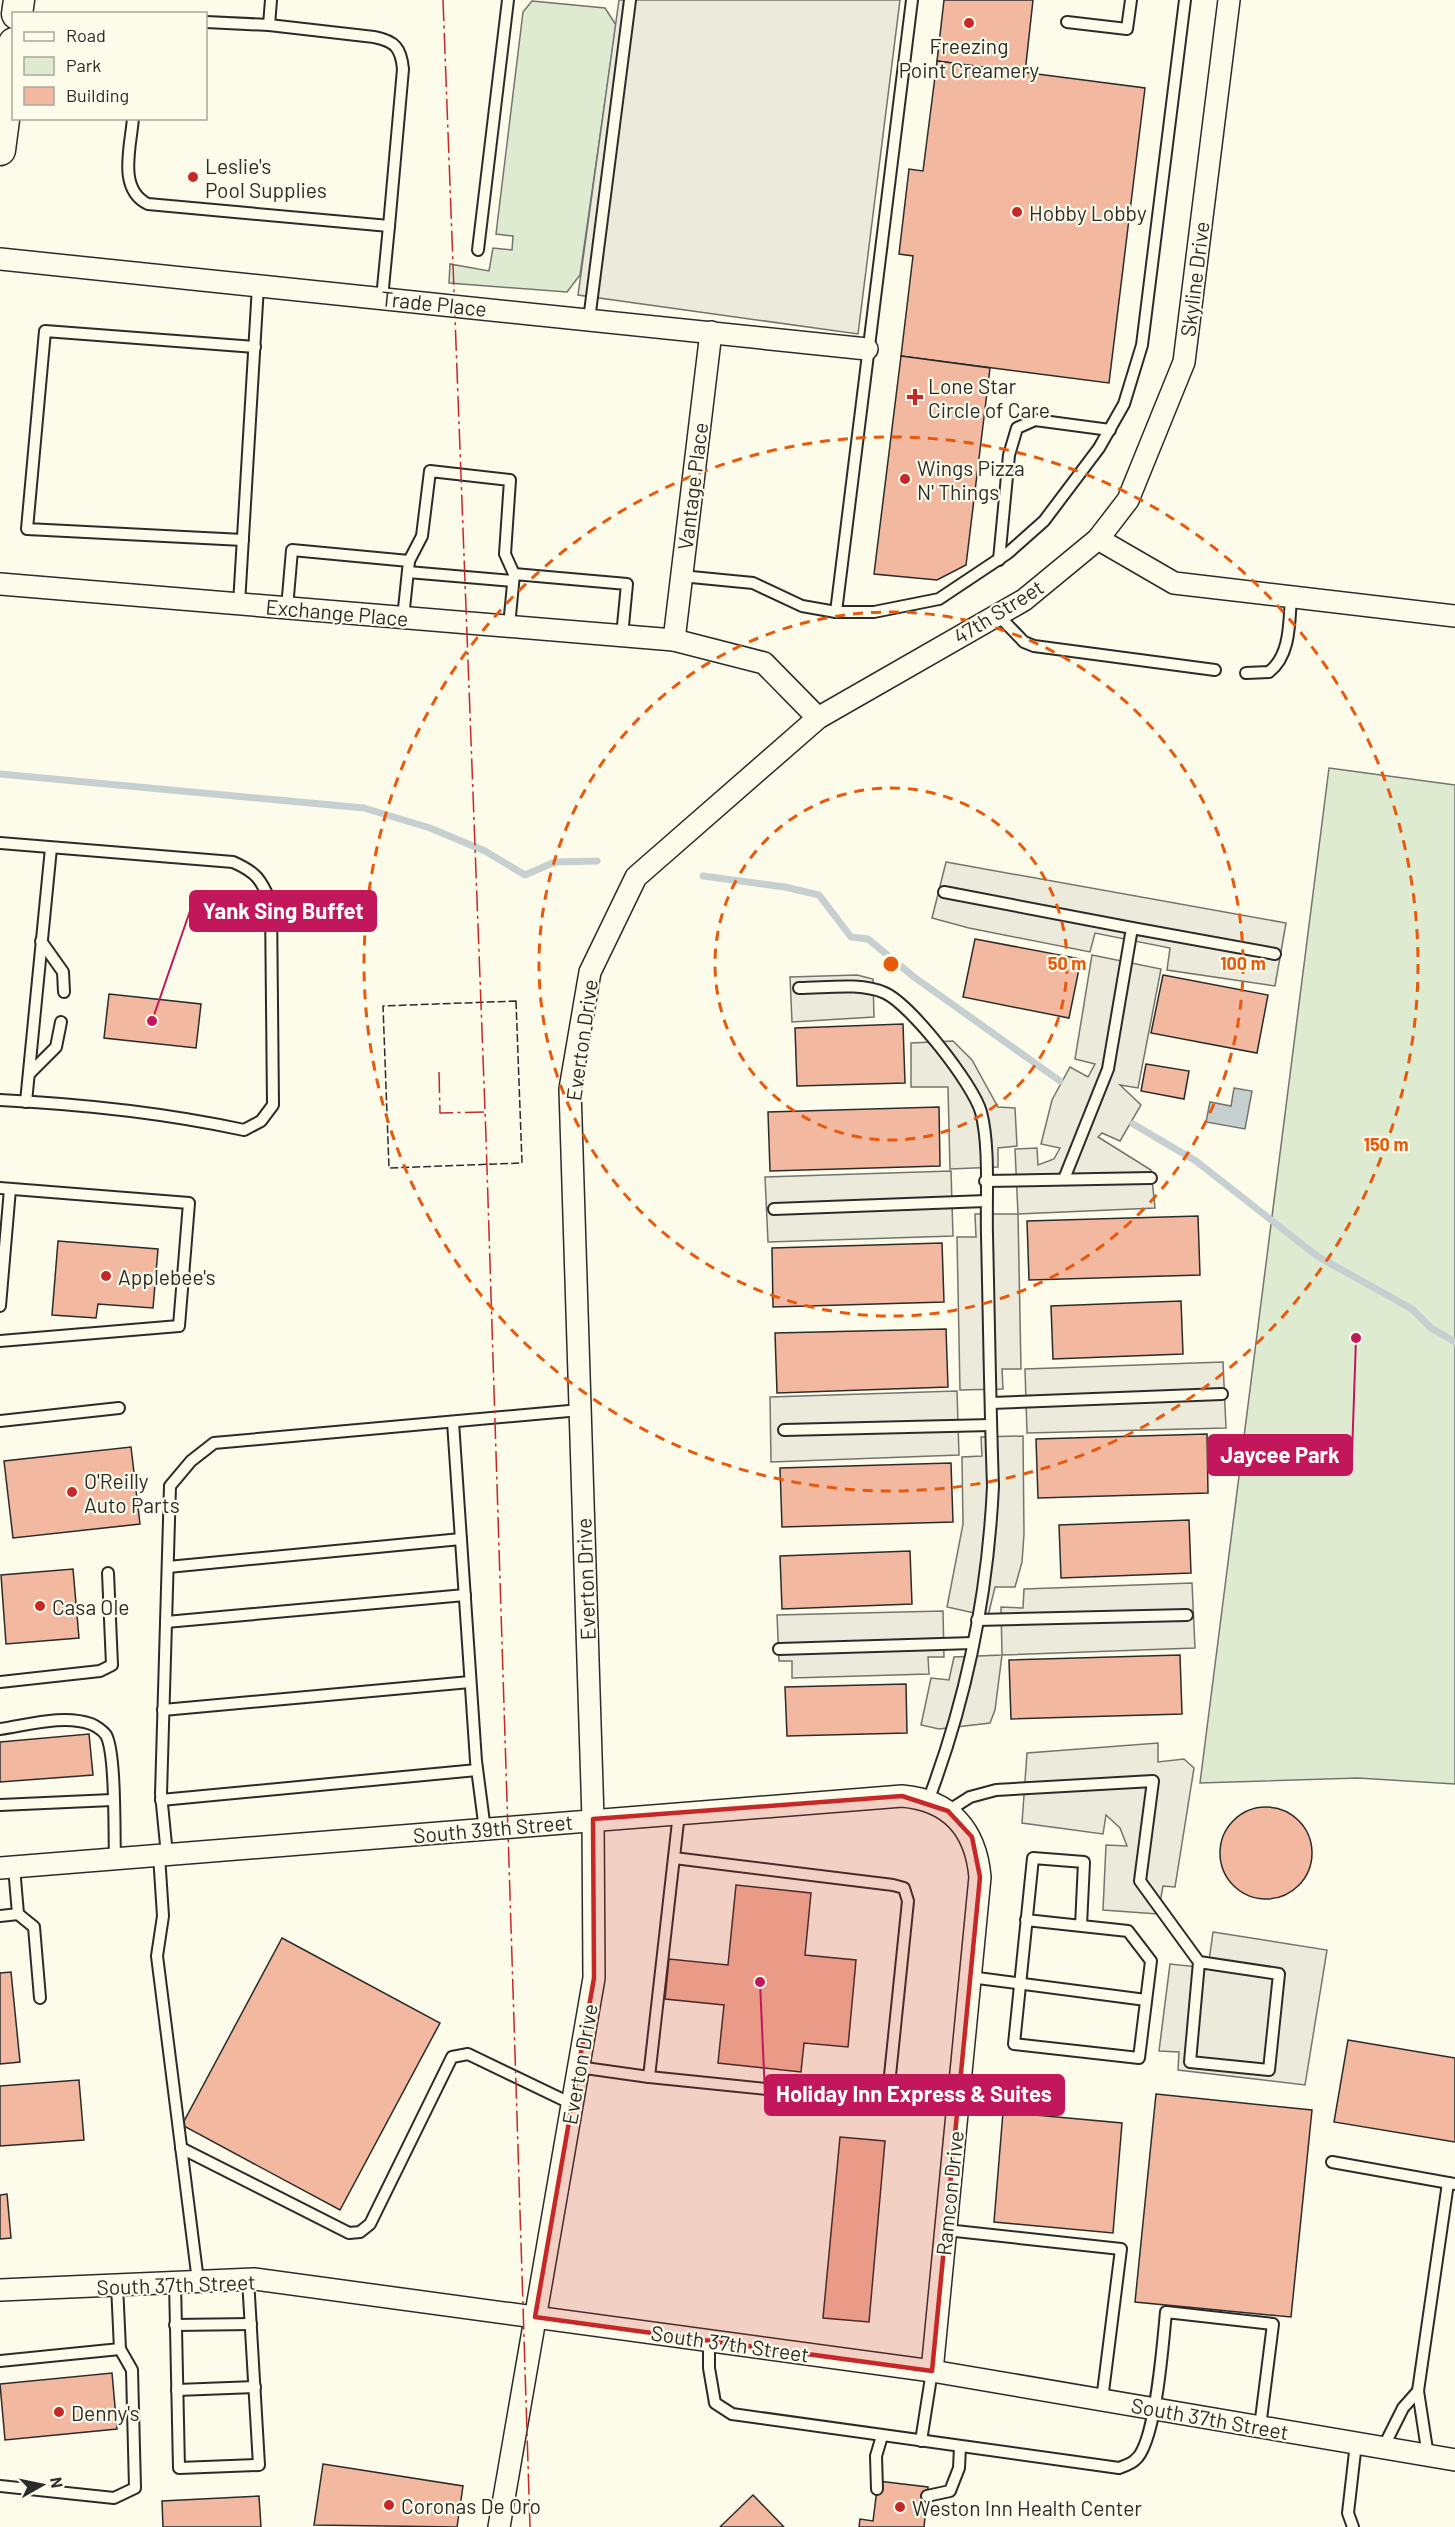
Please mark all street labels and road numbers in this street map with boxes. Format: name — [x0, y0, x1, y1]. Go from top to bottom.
street label: Skyline Drive — [1175, 220, 1213, 338]
street label: Trade Place — [380, 285, 488, 321]
street label: Vantage Place — [672, 421, 712, 551]
street label: 47th Street — [948, 574, 1048, 648]
street label: Exchange Place — [265, 593, 409, 631]
street label: Everton Drive — [560, 978, 602, 1102]
street label: Everton Drive — [570, 1517, 600, 1641]
street label: South 39th Street — [412, 1809, 574, 1847]
street label: Everton Drive — [556, 2001, 602, 2127]
street label: Ramcon Drive — [930, 2129, 968, 2257]
street label: South 37th Street — [96, 2269, 256, 2299]
street label: South 37th Street — [649, 2320, 811, 2366]
street label: South 37th Street — [1129, 2392, 1291, 2444]

